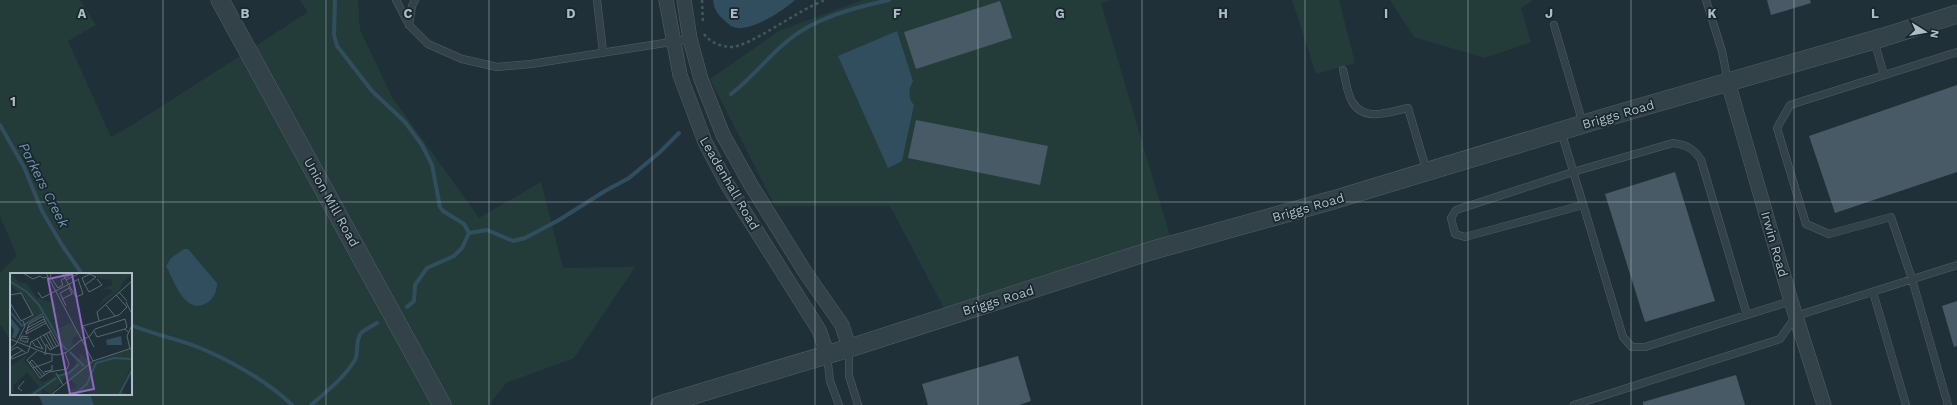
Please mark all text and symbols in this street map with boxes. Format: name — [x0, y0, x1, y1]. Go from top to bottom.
text: A — [78, 6, 87, 21]
text: B — [241, 6, 250, 21]
text: C — [404, 6, 413, 21]
text: D — [566, 6, 576, 21]
text: E — [730, 6, 738, 21]
text: F — [893, 6, 901, 21]
text: G — [1055, 6, 1065, 21]
text: H — [1218, 6, 1228, 21]
text: I — [1384, 6, 1388, 21]
text: J — [1545, 6, 1553, 21]
text: K — [1707, 6, 1717, 21]
text: L — [1871, 6, 1879, 21]
north arrow — [1905, 12, 1945, 52]
text: N — [1927, 29, 1941, 39]
text: 1 — [10, 94, 16, 109]
street label: Briggs Road — [1580, 97, 1656, 132]
street label: Leadenhall Road — [697, 134, 762, 233]
water label: Parkers Creek — [16, 140, 72, 230]
street label: Union Mill Road — [301, 155, 362, 249]
street label: Briggs Road — [1270, 190, 1346, 225]
street label: Irwin Road — [1758, 210, 1791, 279]
inset map — [10, 273, 132, 395]
street label: Briggs Road — [961, 282, 1036, 318]

